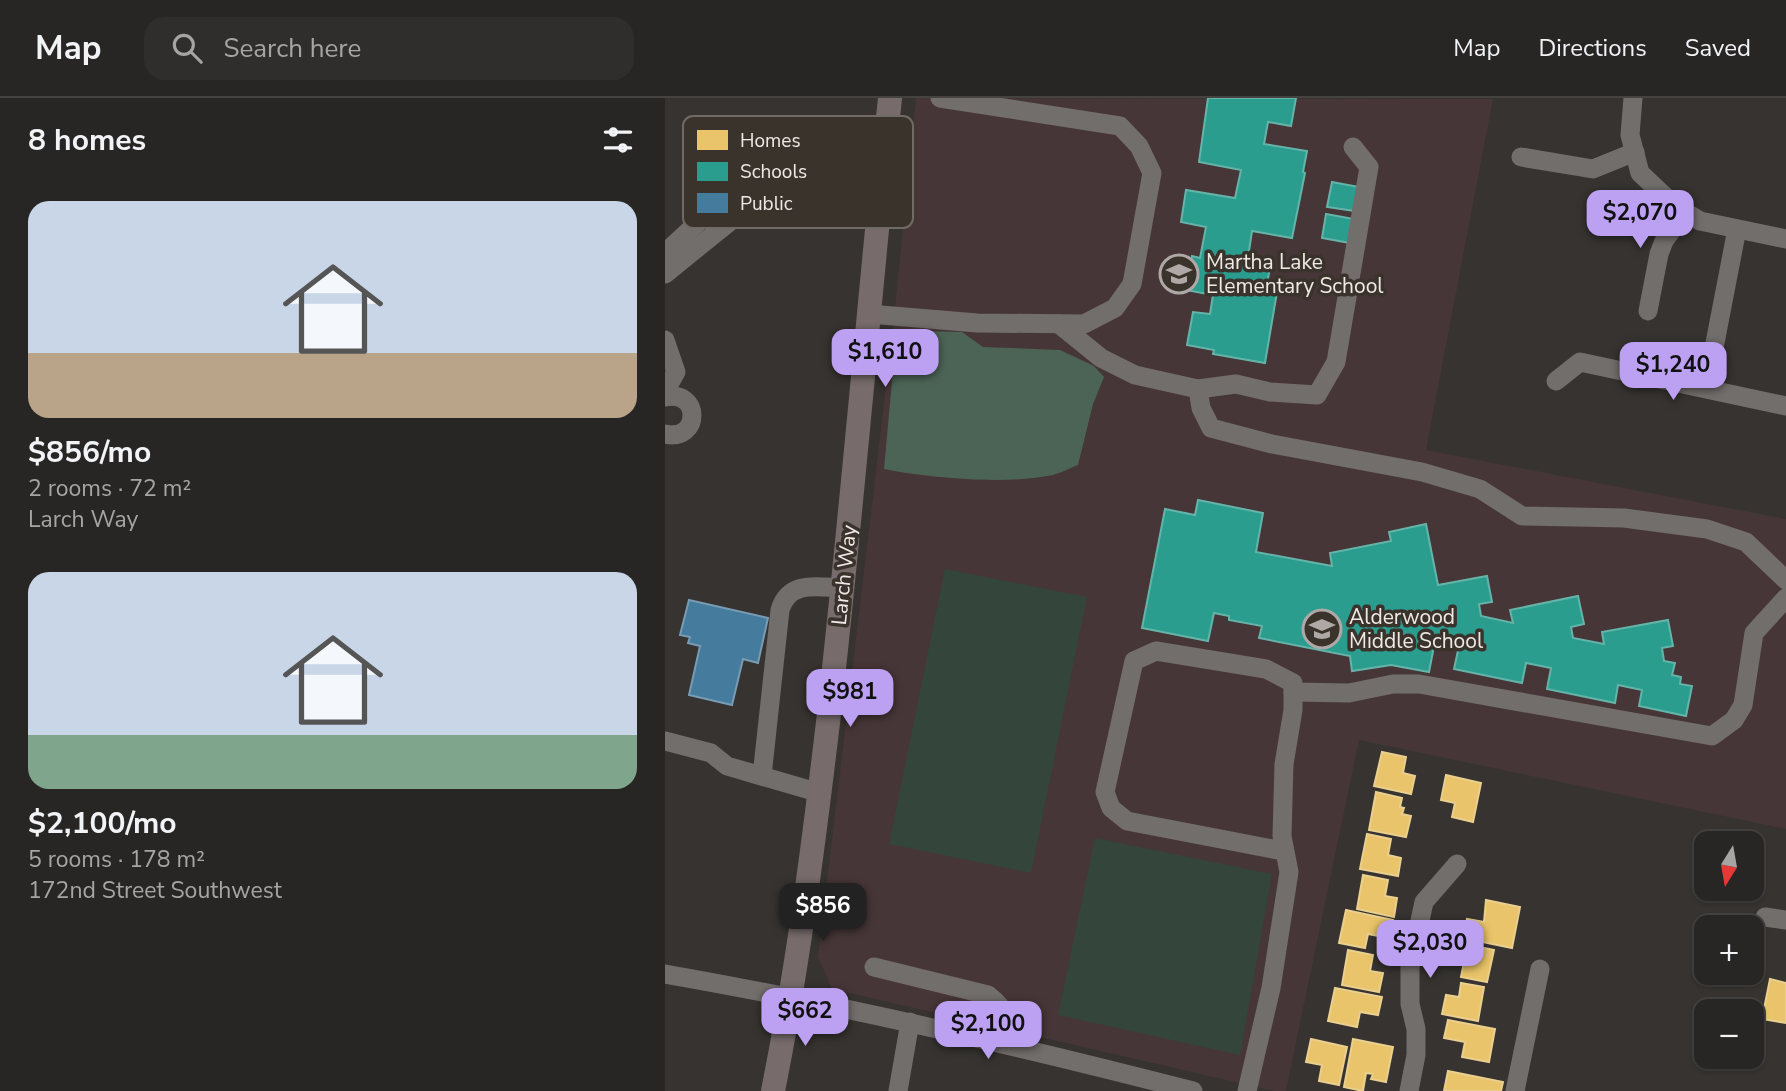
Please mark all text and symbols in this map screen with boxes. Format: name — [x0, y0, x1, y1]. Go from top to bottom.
search box — [144, 17, 634, 80]
text: Map — [35, 26, 102, 71]
icon: search — [168, 29, 206, 67]
text: Search here — [224, 31, 361, 66]
text: Map — [1453, 32, 1500, 64]
text: Directions — [1538, 32, 1647, 64]
text: Saved — [1685, 32, 1751, 64]
legend — [683, 116, 913, 228]
text: 8 homes — [28, 120, 146, 161]
icon: filters — [599, 121, 637, 159]
text: Homes — [740, 128, 801, 154]
text: Schools — [740, 159, 807, 185]
pin: $2,070 — [1583, 190, 1697, 250]
text: Public — [740, 191, 793, 217]
text: $2,070 — [1603, 197, 1677, 228]
icon: home — [270, 246, 396, 372]
place label: Martha Lake Elementary School — [1206, 248, 1384, 300]
school or university icon: Martha Lake Elementary School — [1158, 253, 1200, 295]
pin: $1,610 — [828, 330, 942, 389]
text: $1,610 — [848, 336, 922, 367]
pin: $1,240 — [1616, 342, 1730, 402]
text: $1,240 — [1636, 349, 1710, 380]
text: $856/mo — [28, 432, 151, 473]
text: 2 rooms · 72 m² — [28, 473, 191, 504]
text: Larch Way — [28, 504, 138, 535]
street label: Larch Way — [825, 523, 863, 627]
place label: Alderwood Middle School — [1349, 603, 1484, 655]
school or university icon: Alderwood Middle School — [1301, 608, 1343, 650]
icon: home — [270, 617, 396, 743]
pin: $981 — [809, 670, 891, 729]
text: $981 — [822, 676, 878, 707]
text: $2,100/mo — [28, 803, 177, 844]
north arrow — [1694, 831, 1764, 901]
map controls — [1694, 831, 1764, 1069]
text: 5 rooms · 178 m² — [28, 844, 205, 875]
text: 172nd Street Southwest — [28, 875, 282, 906]
pin: $856 — [782, 884, 864, 943]
text: $856 — [795, 890, 851, 921]
button: + — [1694, 915, 1764, 985]
pin: $2,030 — [1373, 920, 1487, 980]
text: $2,030 — [1393, 927, 1467, 958]
pin: $662 — [764, 988, 846, 1048]
text: $662 — [777, 995, 833, 1026]
button: − — [1694, 999, 1764, 1069]
pin: $2,100 — [931, 1002, 1045, 1061]
text: $2,100 — [951, 1008, 1025, 1039]

